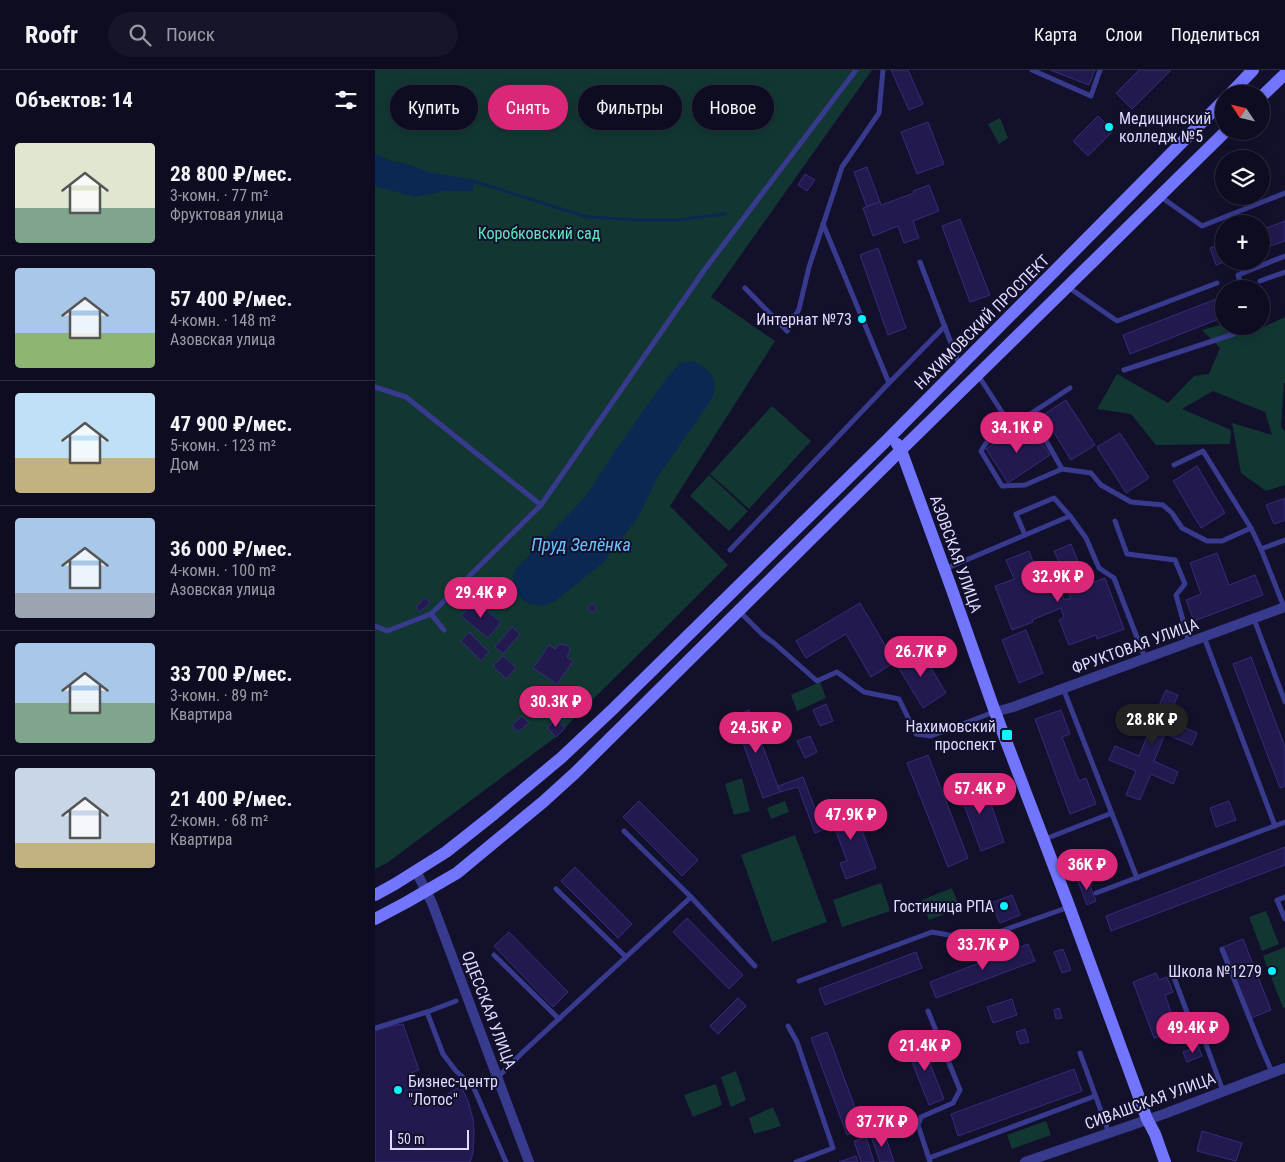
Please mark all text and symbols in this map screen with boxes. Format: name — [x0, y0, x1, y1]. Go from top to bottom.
search box — [108, 12, 458, 57]
text: Roofr — [25, 21, 78, 49]
icon: search — [126, 21, 154, 49]
text: Поиск — [166, 23, 215, 46]
text: Карта — [1034, 24, 1077, 45]
text: Слои — [1105, 24, 1143, 45]
text: Поделиться — [1171, 24, 1260, 45]
chip: Купить — [390, 85, 478, 130]
chip: Снять — [488, 85, 568, 130]
chip: Фильтры — [578, 85, 682, 130]
chip: Новое — [692, 85, 774, 130]
north arrow — [1215, 85, 1270, 140]
map controls — [1215, 85, 1270, 335]
icon: filters — [332, 86, 360, 114]
text: Объектов: 14 — [15, 88, 133, 112]
place label: Медицинский колледж №5 — [1119, 109, 1211, 146]
marker: Медицинский колледж №5 — [1103, 121, 1115, 133]
button: layers — [1215, 150, 1270, 205]
text: 28 800 ₽/мес. — [170, 162, 293, 186]
icon: home — [55, 163, 115, 223]
text: 3-комн. · 77 m² — [170, 186, 268, 205]
text: Фруктовая улица — [170, 205, 283, 224]
button: + — [1215, 215, 1270, 270]
park label: Коробковский сад — [478, 224, 601, 243]
street label: НАХИМОВСКИЙ ПРОСПЕКТ — [911, 251, 1053, 393]
button: − — [1215, 280, 1270, 335]
text: 57 400 ₽/мес. — [170, 287, 293, 311]
icon: home — [55, 288, 115, 348]
place label: Интернат №73 — [756, 310, 852, 329]
text: 4-комн. · 148 m² — [170, 311, 276, 330]
marker: Интернат №73 — [856, 313, 868, 325]
text: Азовская улица — [170, 330, 275, 349]
text: 47 900 ₽/мес. — [170, 412, 293, 436]
pin: 34.1K ₽ — [971, 412, 1063, 454]
icon: home — [55, 413, 115, 473]
text: 34.1K ₽ — [991, 418, 1043, 437]
text: 5-комн. · 123 m² — [170, 436, 276, 455]
text: Дом — [170, 455, 199, 474]
street label: АЗОВСКАЯ УЛИЦА — [926, 493, 986, 615]
water label: Пруд Зелёнка — [531, 534, 631, 555]
text: 36 000 ₽/мес. — [170, 537, 293, 561]
icon: home — [55, 538, 115, 598]
pin: 32.9K ₽ — [1012, 560, 1104, 603]
text: 4-комн. · 100 m² — [170, 561, 276, 580]
text: 32.9K ₽ — [1032, 567, 1084, 586]
pin: 29.4K ₽ — [435, 576, 527, 619]
text: Азовская улица — [170, 580, 275, 599]
text: 29.4K ₽ — [455, 583, 507, 602]
street label: ФРУКТОВАЯ УЛИЦА — [1069, 614, 1201, 678]
pin: 26.7K ₽ — [875, 636, 967, 678]
text: 26.7K ₽ — [895, 642, 947, 661]
text: 33 700 ₽/мес. — [170, 662, 293, 686]
icon: home — [55, 663, 115, 723]
text: 3-комн. · 89 m² — [170, 686, 268, 705]
pin: 30.3K ₽ — [510, 686, 602, 728]
text: 30.3K ₽ — [530, 692, 582, 711]
pin: 28.8K ₽ — [1106, 704, 1198, 746]
text: Квартира — [170, 705, 232, 724]
text: 28.8K ₽ — [1126, 710, 1178, 729]
pin: 24.5K ₽ — [710, 712, 802, 754]
place label: Нахимовский проспект — [905, 717, 996, 754]
text: 24.5K ₽ — [730, 718, 782, 737]
marker: Нахимовский проспект — [1000, 728, 1014, 742]
pin: 57.4K ₽ — [934, 772, 1026, 815]
text: 57.4K ₽ — [954, 779, 1006, 798]
text: 21 400 ₽/мес. — [170, 787, 293, 811]
icon: home — [55, 788, 115, 848]
pin: 47.9K ₽ — [805, 798, 897, 841]
text: 47.9K ₽ — [825, 805, 877, 824]
text: 2-комн. · 68 m² — [170, 811, 268, 830]
text: Квартира — [170, 830, 232, 849]
pin: 36K ₽ — [1052, 848, 1122, 891]
text: 36K ₽ — [1068, 855, 1106, 874]
place label: Гостиница РПА — [893, 897, 994, 916]
marker: Гостиница РПА — [998, 900, 1010, 912]
pin: 33.7K ₽ — [937, 928, 1029, 971]
text: 33.7K ₽ — [957, 935, 1009, 954]
street label: ОДЕССКАЯ УЛИЦА — [458, 948, 520, 1072]
place label: Школа №1279 — [1168, 962, 1262, 981]
marker: Школа №1279 — [1266, 965, 1278, 977]
pin: 49.4K ₽ — [1147, 1012, 1239, 1054]
text: 49.4K ₽ — [1167, 1018, 1219, 1037]
pin: 21.4K ₽ — [879, 1030, 971, 1072]
text: 21.4K ₽ — [899, 1036, 951, 1055]
street label: СИВАШСКАЯ УЛИЦА — [1082, 1069, 1218, 1133]
place label: Бизнес-центр "Лотос" — [408, 1072, 498, 1109]
marker: Бизнес-центр "Лотос" — [392, 1084, 404, 1096]
pin: 37.7K ₽ — [836, 1106, 928, 1148]
text: 37.7K ₽ — [856, 1112, 908, 1131]
scale bar — [390, 1127, 469, 1150]
text: 50 m — [397, 1131, 425, 1147]

